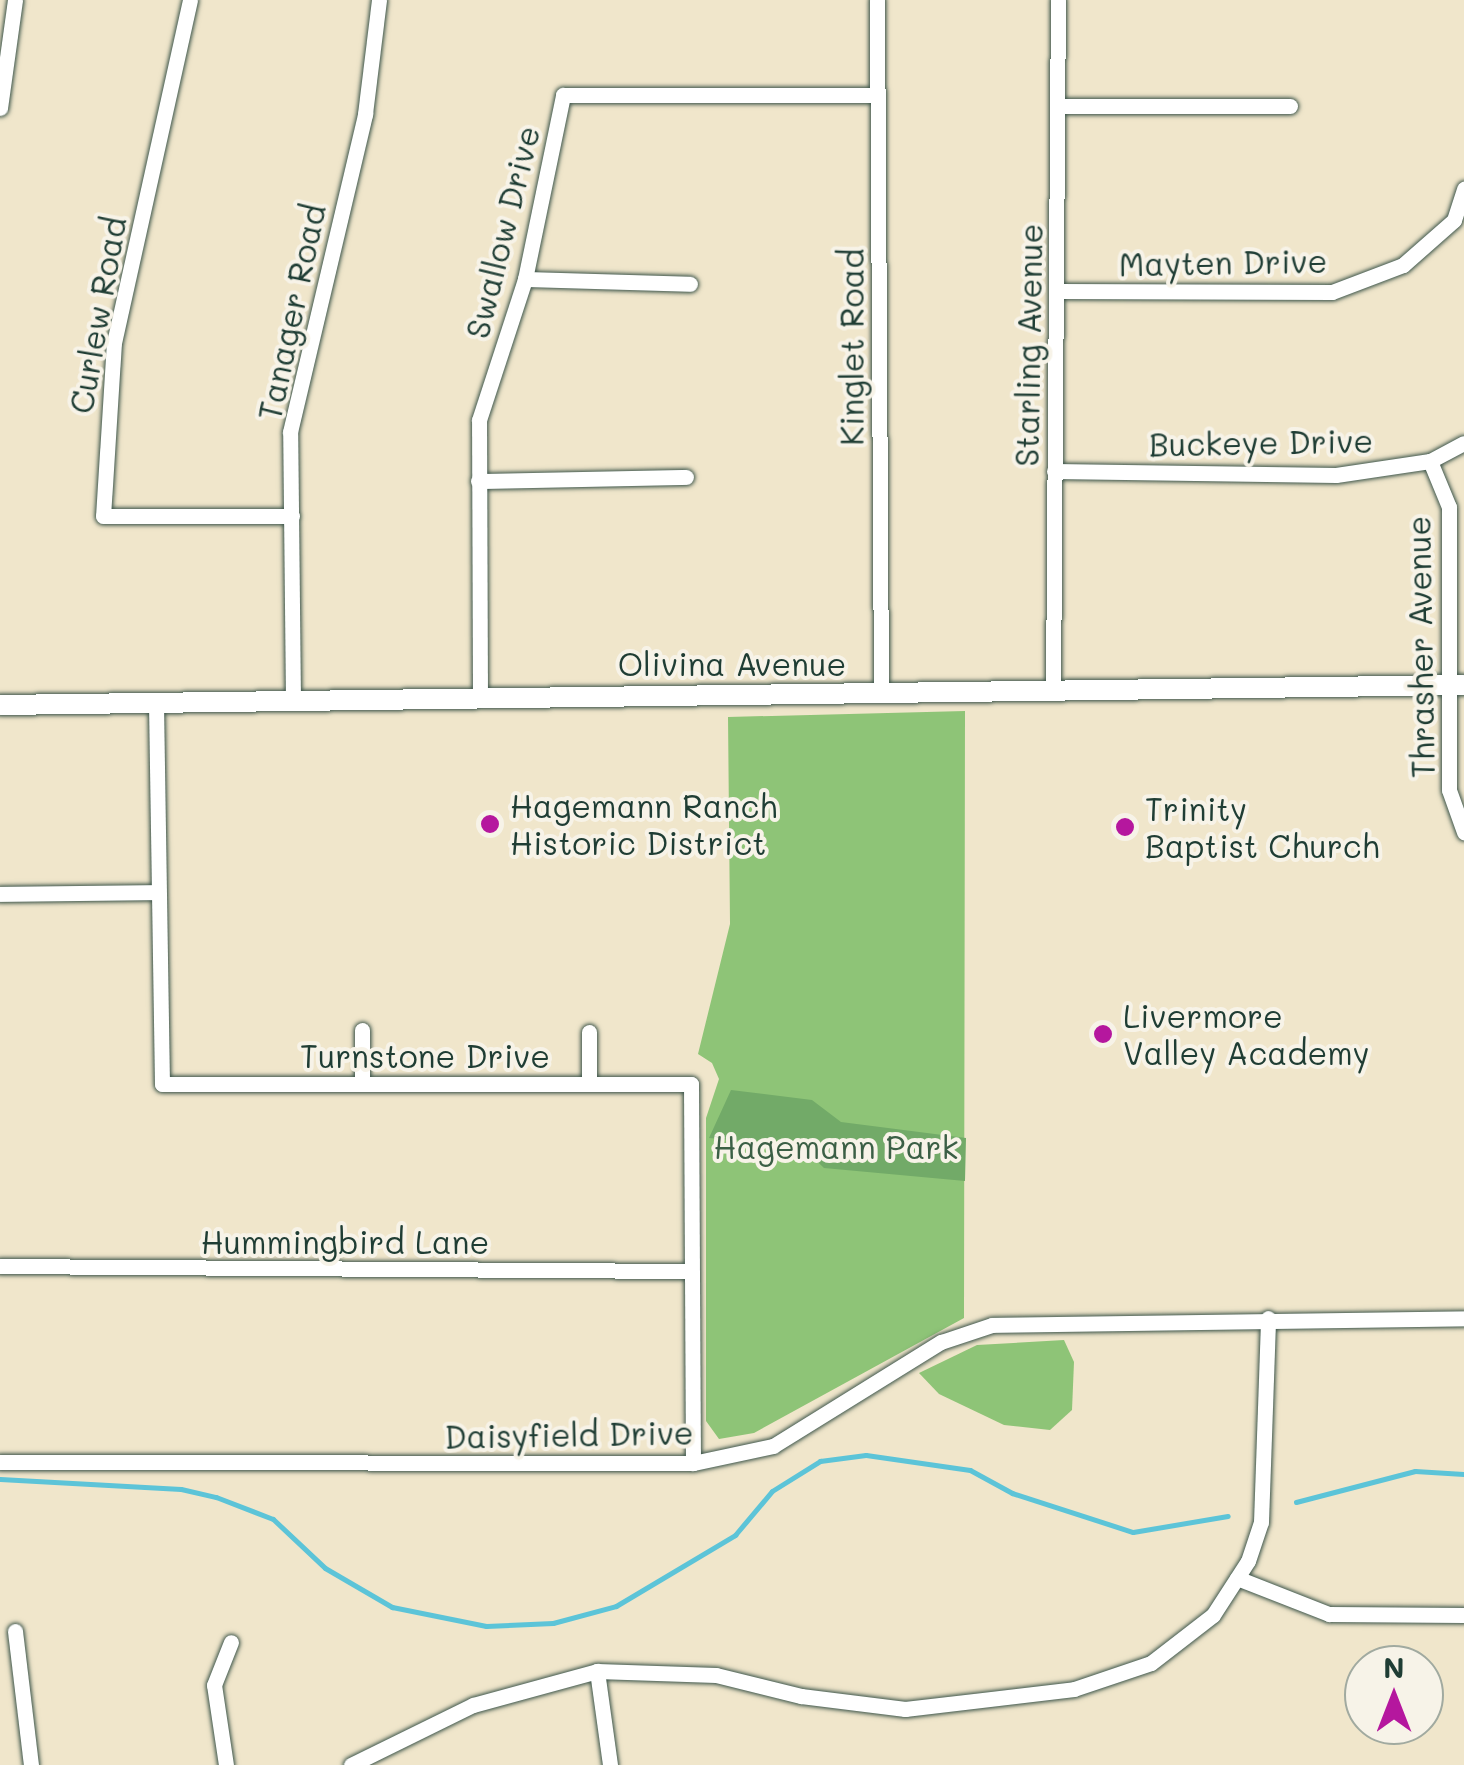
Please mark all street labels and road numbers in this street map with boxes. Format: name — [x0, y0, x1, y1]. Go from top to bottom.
street label: Swallow Drive — [457, 122, 547, 342]
street label: Tanager Road — [249, 201, 333, 423]
street label: Curlew Road — [61, 214, 133, 416]
street label: Starling Avenue — [1007, 223, 1049, 467]
street label: Mayten Drive — [1118, 241, 1328, 283]
street label: Kinglet Road — [832, 248, 870, 446]
street label: Buckeye Drive — [1149, 421, 1373, 463]
street label: Thrasher Avenue — [1399, 516, 1441, 778]
street label: Olivina Avenue — [618, 644, 846, 682]
street label: Turnstone Drive — [300, 1036, 550, 1074]
street label: Hummingbird Lane — [201, 1222, 489, 1260]
street label: Daisyfield Drive — [444, 1413, 694, 1455]

